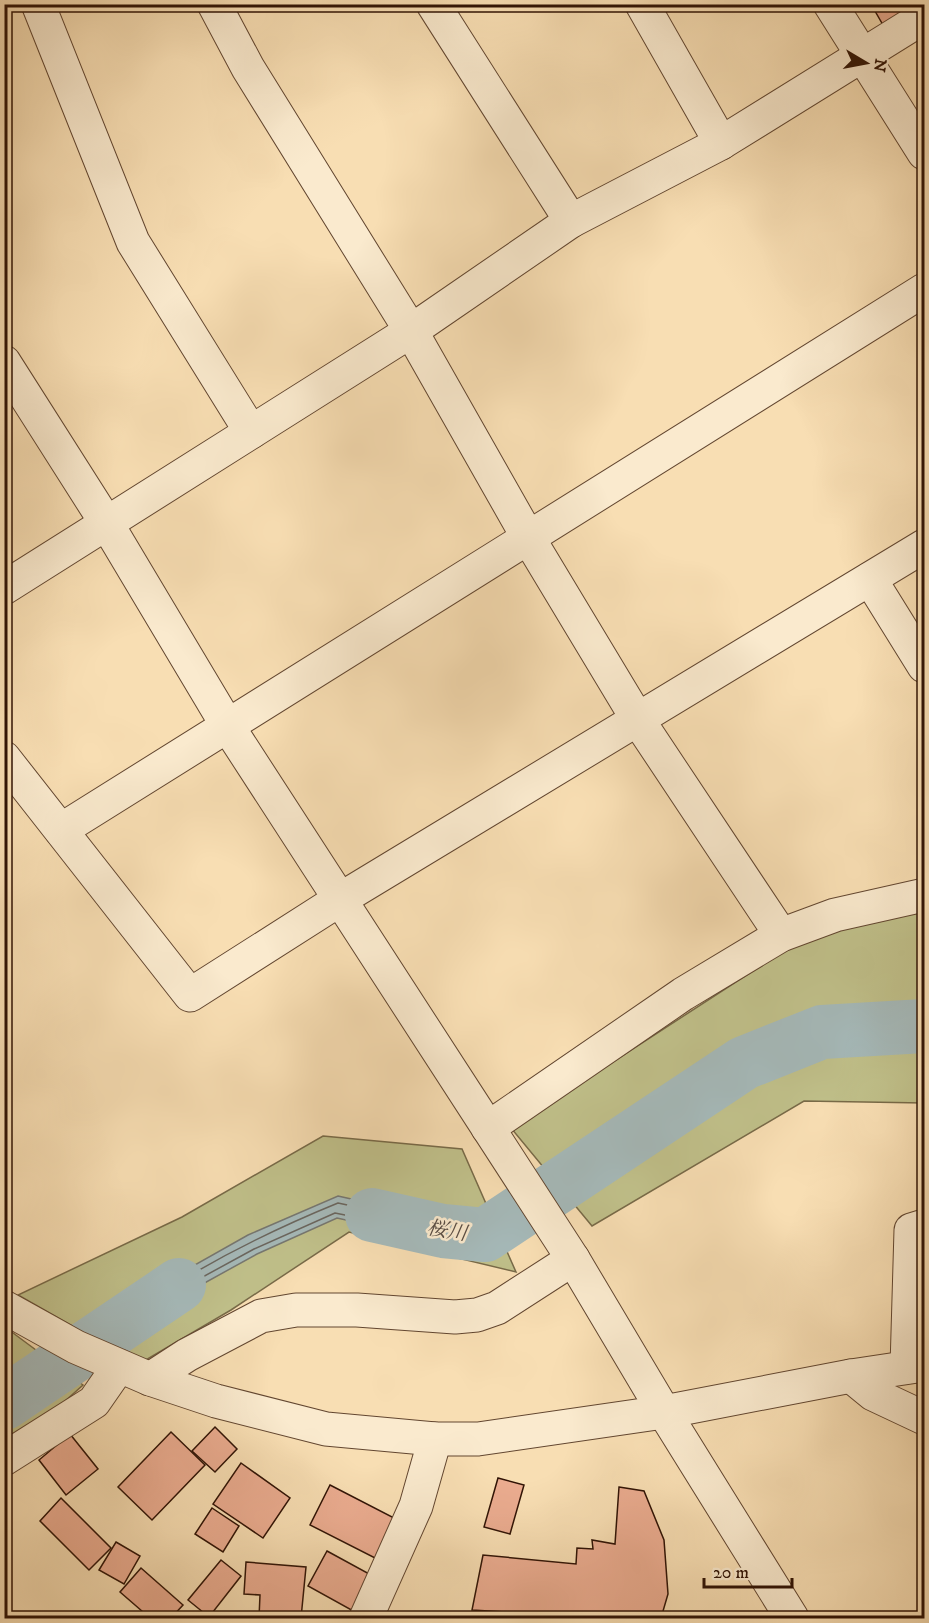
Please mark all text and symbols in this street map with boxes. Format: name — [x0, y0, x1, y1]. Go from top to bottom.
north arrow — [836, 33, 896, 93]
text: N — [869, 57, 891, 74]
water label: 桜川 — [425, 1216, 470, 1247]
scale bar — [704, 1551, 792, 1589]
text: 20 m — [713, 1562, 749, 1584]

